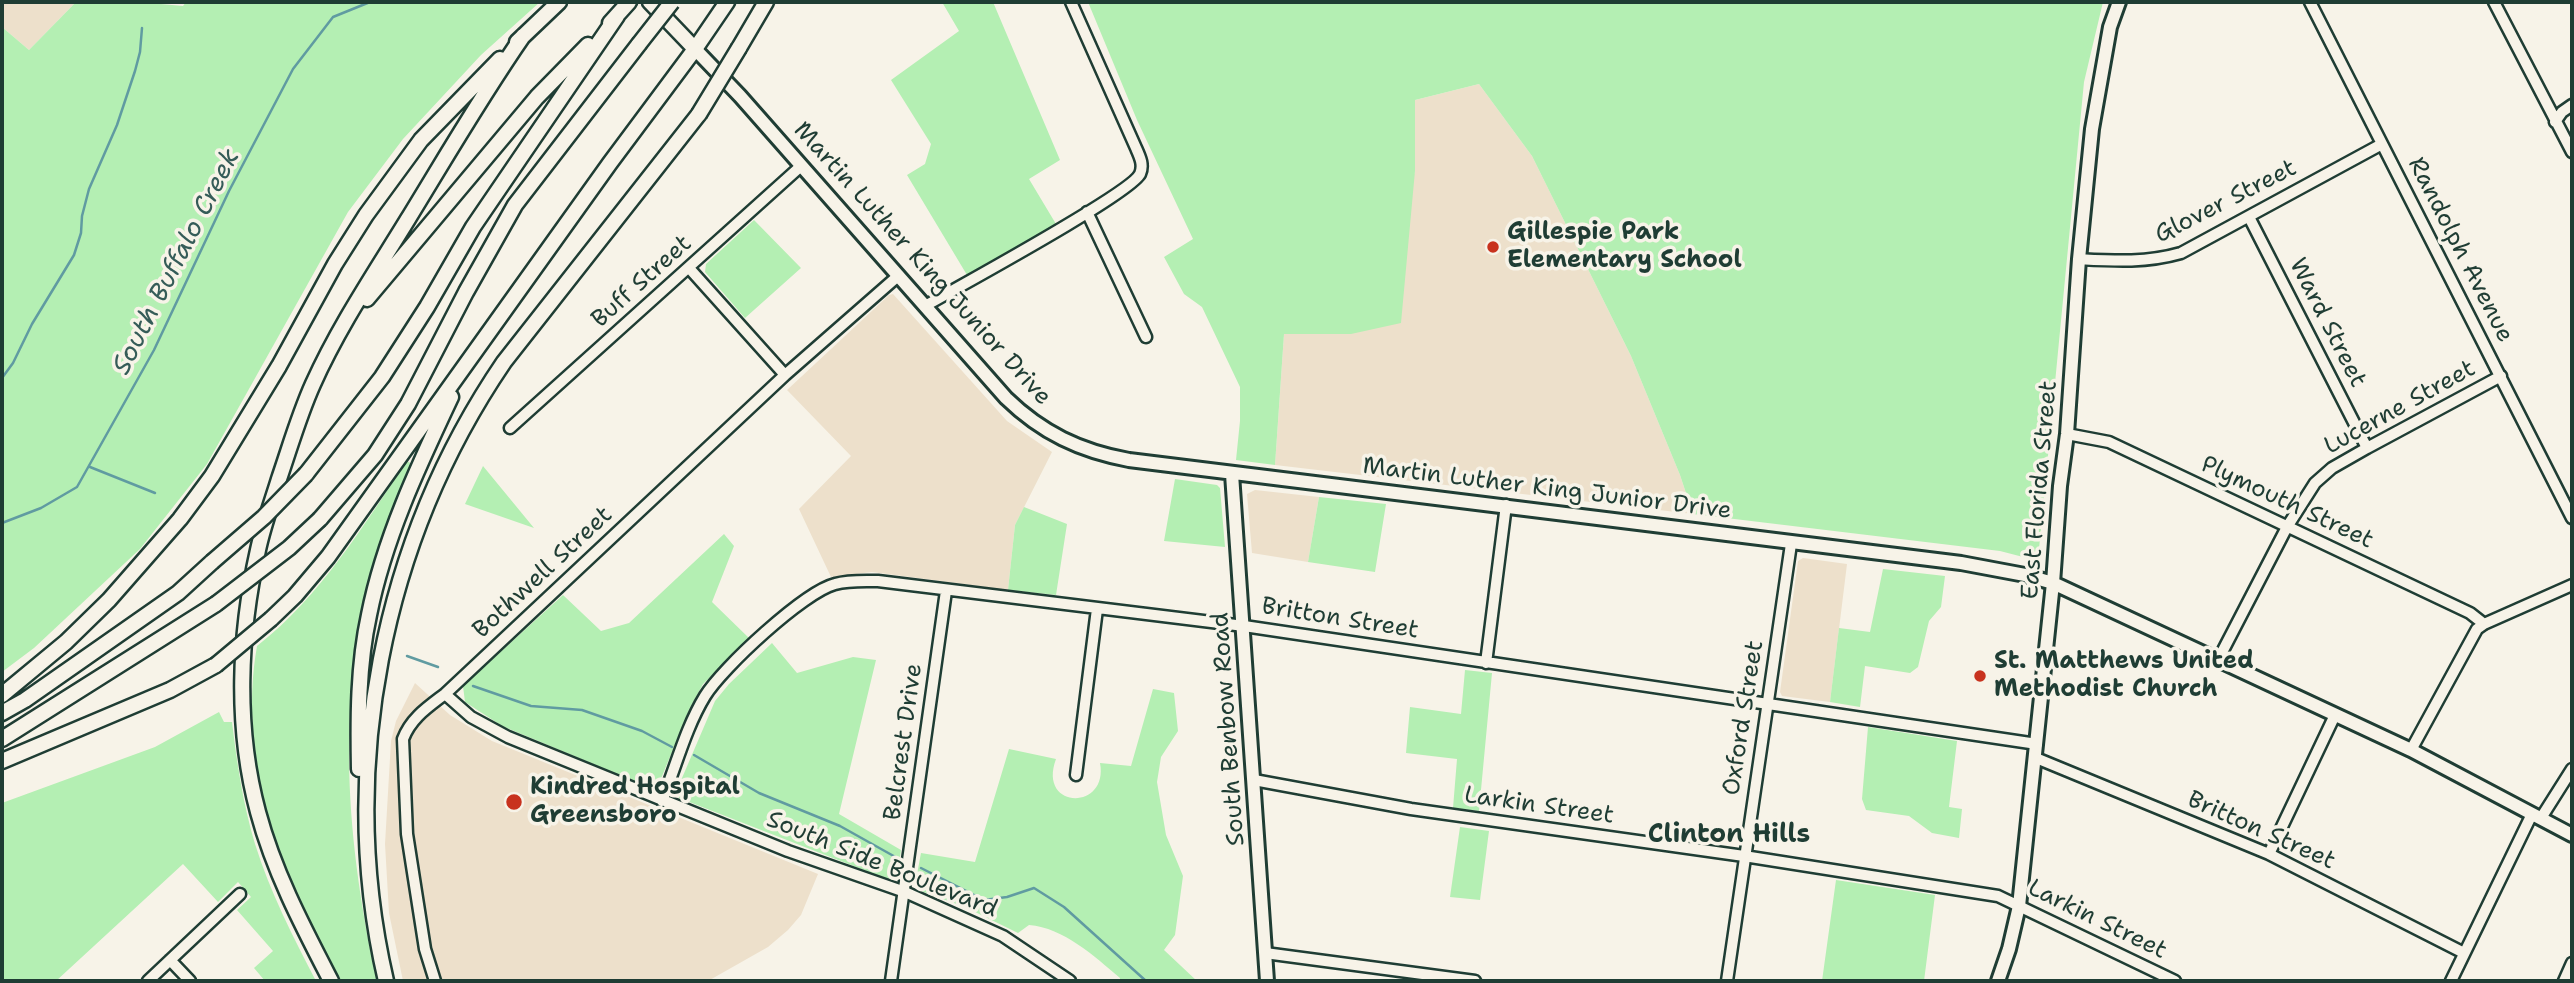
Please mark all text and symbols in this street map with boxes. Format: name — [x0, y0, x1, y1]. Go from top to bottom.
street label: Martin Luther King Junior Drive — [787, 116, 1057, 412]
water label: South Buffalo Creek — [107, 144, 247, 380]
street label: Randolph Avenue — [2401, 153, 2519, 347]
street label: Glover Street — [2150, 154, 2302, 250]
place label: Gillespie Park Elementary School — [1507, 219, 1742, 275]
street label: Buff Street — [586, 230, 698, 334]
marker: Gillespie Park Elementary School — [1485, 239, 1501, 255]
street label: Ward Street — [2282, 254, 2372, 392]
street label: Lucerne Street — [2319, 355, 2481, 461]
street label: East Florida Street — [2016, 379, 2064, 601]
street label: Plymouth Street — [2196, 450, 2378, 556]
street label: Martin Luther King Junior Drive — [1361, 452, 1733, 526]
street label: Bothwell Street — [467, 501, 619, 645]
street label: Britton Street — [1259, 592, 1421, 646]
street label: South Benbow Road — [1206, 611, 1252, 847]
street label: Oxford Street — [1718, 638, 1770, 798]
place label: St. Matthews United Methodist Church — [1994, 648, 2254, 704]
street label: Belcrest Drive — [879, 662, 929, 822]
marker: St. Matthews United Methodist Church — [1972, 668, 1988, 684]
place label: Kindred Hospital Greensboro — [530, 774, 740, 830]
street label: Larkin Street — [1462, 781, 1616, 831]
street label: Britton Street — [2183, 786, 2339, 876]
marker: Kindred Hospital Greensboro — [504, 792, 524, 812]
street label: South Side Boulevard — [762, 805, 1002, 925]
district label: Clinton Hills — [1648, 819, 1810, 851]
street label: Larkin Street — [2023, 874, 2171, 966]

